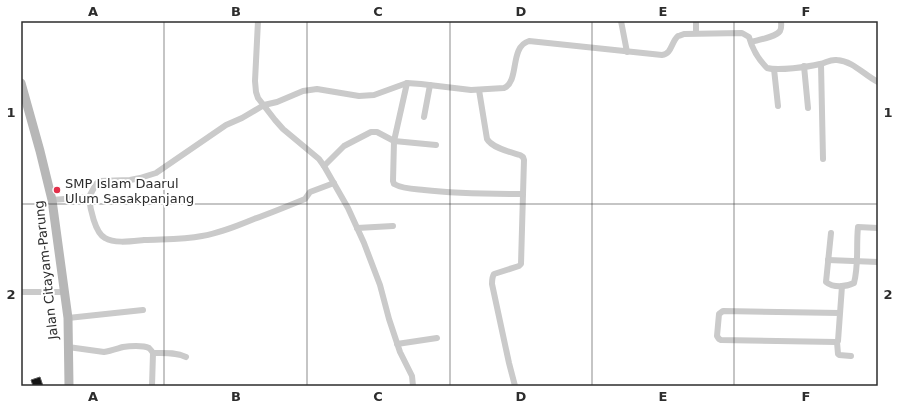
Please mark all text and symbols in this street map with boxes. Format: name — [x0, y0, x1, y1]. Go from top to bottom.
text: A — [88, 4, 98, 19]
text: B — [231, 4, 241, 19]
text: C — [373, 4, 383, 19]
text: D — [516, 4, 527, 19]
text: E — [659, 4, 667, 19]
text: F — [802, 4, 810, 19]
text: 1 — [6, 105, 16, 120]
text: 1 — [883, 105, 893, 120]
place label: SMP Islam Daarul Ulum Sasakpanjang — [65, 176, 194, 206]
marker: SMP Islam Daarul Ulum Sasakpanjang — [52, 185, 62, 195]
street label: Jalan Citayam-Parung — [31, 200, 61, 341]
text: 2 — [6, 287, 16, 302]
text: 2 — [883, 287, 893, 302]
text: A — [88, 389, 98, 404]
text: B — [231, 389, 241, 404]
text: C — [373, 389, 383, 404]
text: D — [516, 389, 527, 404]
text: E — [659, 389, 667, 404]
text: F — [802, 389, 810, 404]

